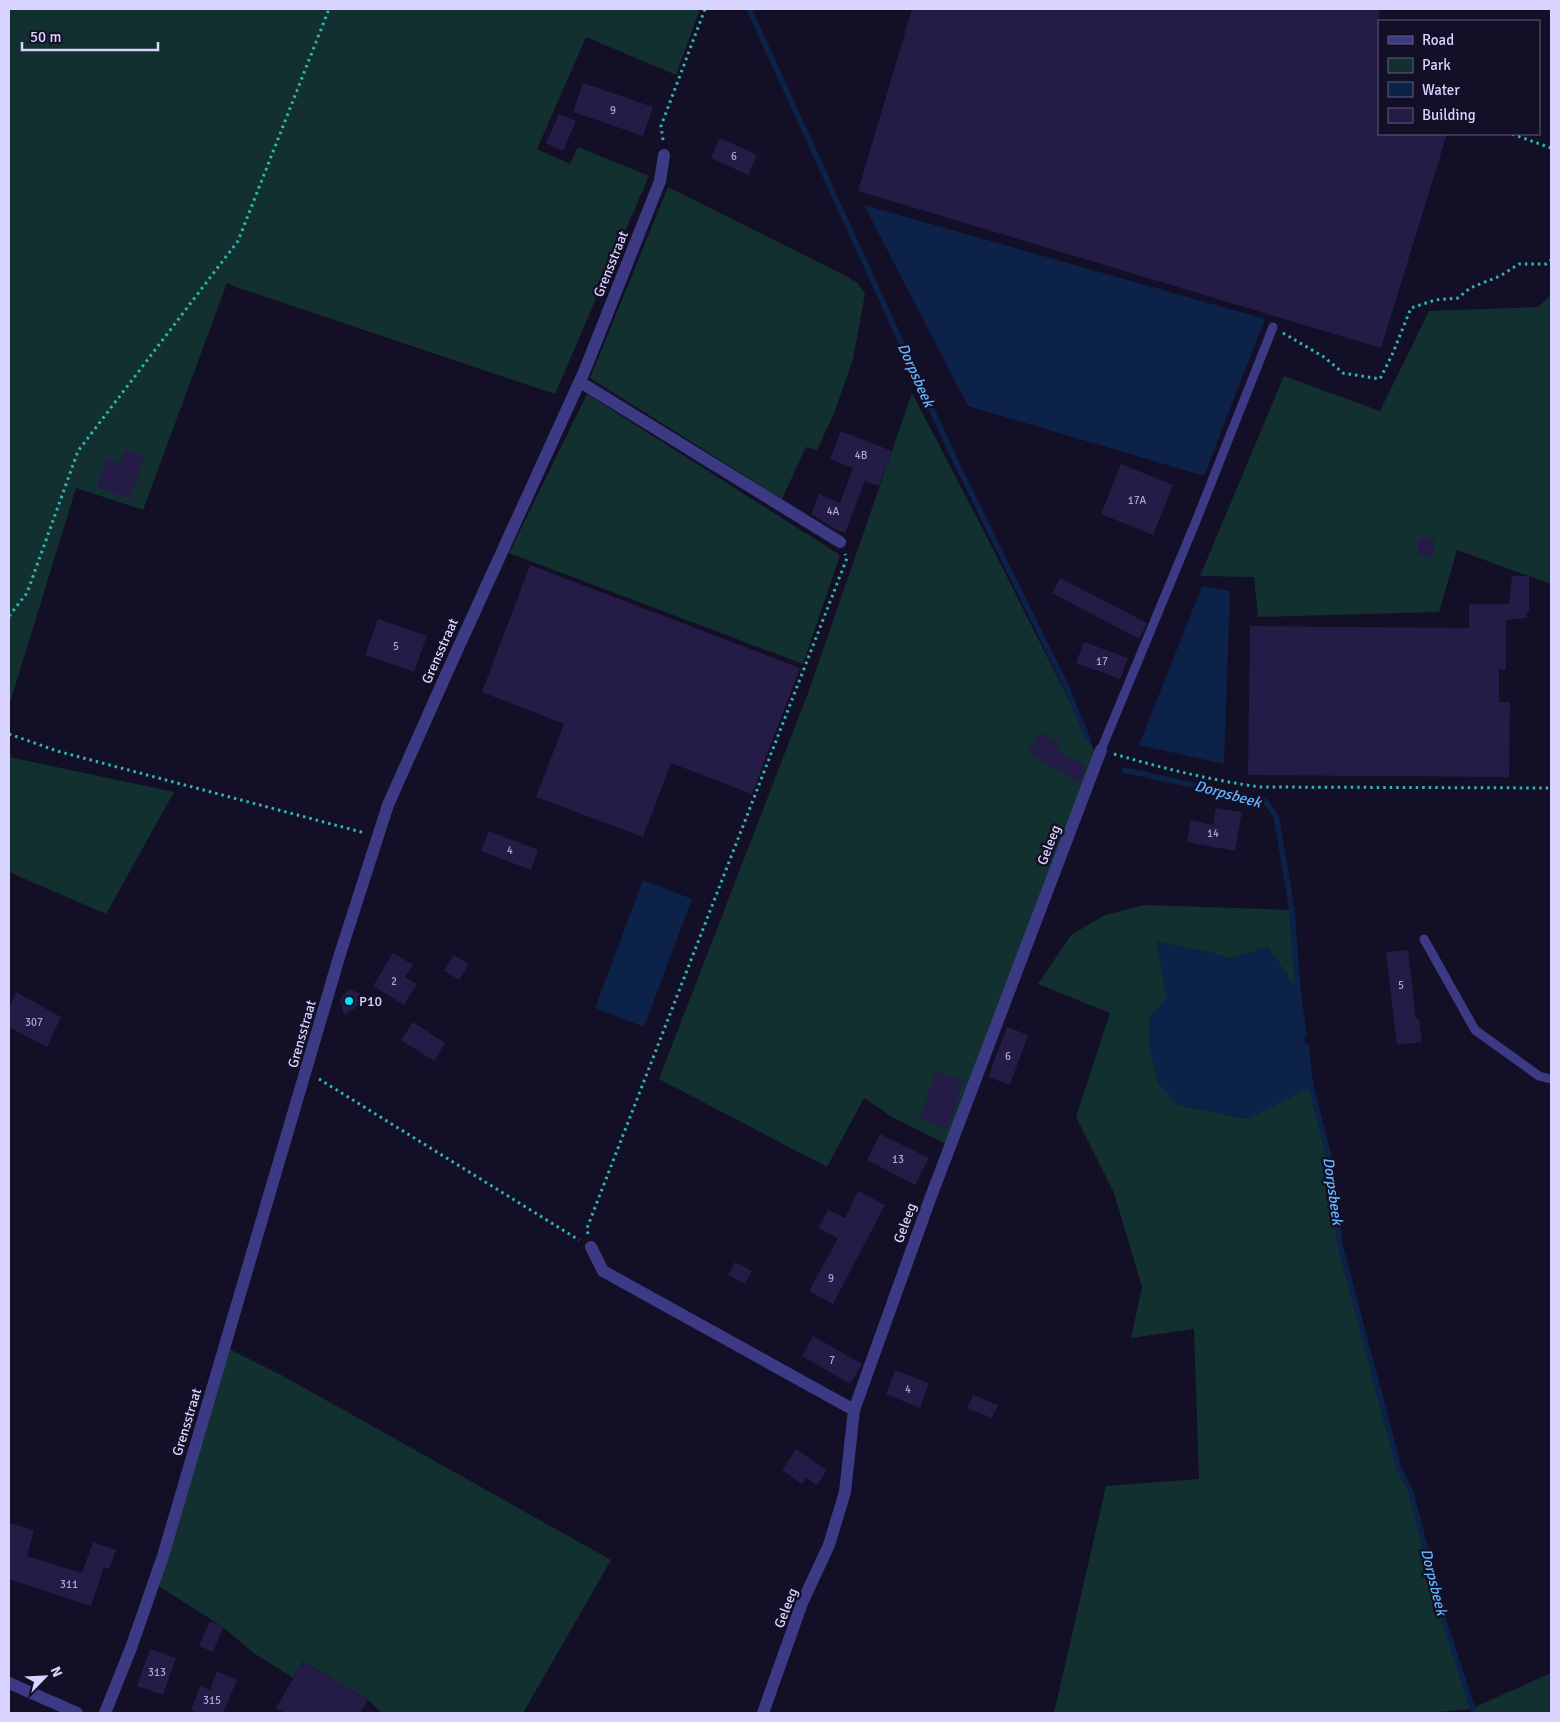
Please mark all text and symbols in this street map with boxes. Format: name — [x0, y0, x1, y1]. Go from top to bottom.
scale bar — [22, 20, 159, 52]
legend — [1378, 20, 1540, 135]
text: 50 m — [30, 28, 61, 46]
text: Road — [1422, 31, 1454, 49]
text: Park — [1422, 56, 1451, 74]
text: Water — [1422, 81, 1460, 99]
house number: 9 — [610, 104, 616, 117]
text: Building — [1422, 106, 1476, 124]
house number: 6 — [731, 150, 737, 163]
street label: Grensstraat — [590, 228, 632, 299]
water label: Dorpsbeek — [894, 340, 939, 411]
house number: 4B — [855, 449, 868, 462]
house number: 17A — [1128, 494, 1147, 507]
house number: 4A — [827, 505, 840, 518]
street label: Grensstraat — [418, 616, 462, 686]
house number: 5 — [393, 640, 399, 653]
house number: 17 — [1096, 655, 1108, 668]
water label: Dorpsbeek — [1193, 777, 1265, 812]
street label: Geleeg — [1034, 823, 1064, 867]
house number: 14 — [1207, 827, 1219, 840]
house number: 4 — [507, 844, 513, 857]
house number: 2 — [391, 975, 397, 988]
house number: 5 — [1398, 979, 1404, 992]
place label: P10 — [359, 993, 382, 1010]
marker: P10 — [343, 995, 355, 1007]
street label: Grensstraat — [284, 998, 320, 1070]
house number: 307 — [25, 1016, 43, 1029]
house number: 6 — [1005, 1050, 1011, 1063]
house number: 13 — [892, 1153, 904, 1166]
water label: Dorpsbeek — [1319, 1156, 1347, 1227]
street label: Geleeg — [890, 1201, 920, 1245]
house number: 9 — [828, 1272, 834, 1285]
house number: 7 — [829, 1354, 835, 1367]
house number: 4 — [905, 1383, 911, 1396]
street label: Grensstraat — [169, 1386, 205, 1458]
water label: Dorpsbeek — [1417, 1547, 1451, 1619]
house number: 311 — [60, 1578, 78, 1591]
street label: Geleeg — [771, 1586, 801, 1630]
north arrow — [20, 1652, 70, 1702]
text: N — [47, 1664, 66, 1680]
house number: 313 — [148, 1666, 166, 1679]
house number: 315 — [203, 1694, 221, 1707]

